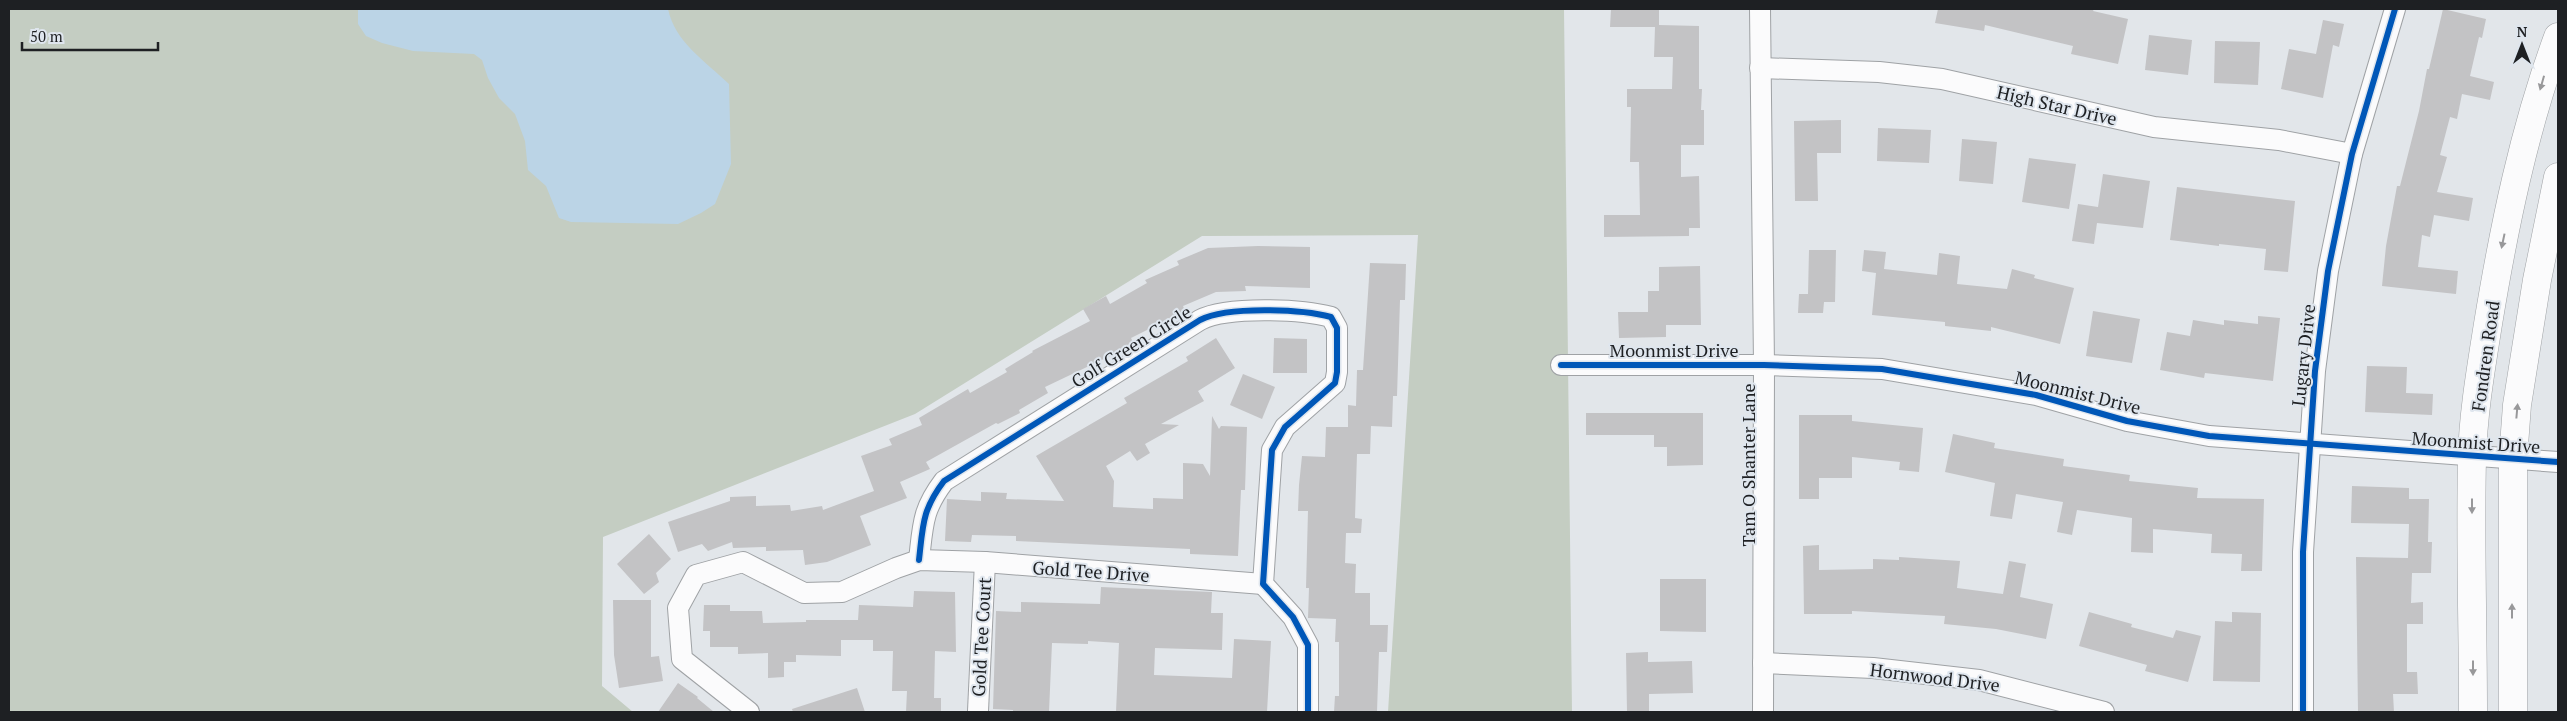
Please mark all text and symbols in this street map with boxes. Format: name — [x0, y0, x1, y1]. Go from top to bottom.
scale bar — [22, 20, 159, 52]
north arrow — [2497, 20, 2547, 70]
text: N — [2517, 22, 2528, 41]
text: 50 m — [30, 26, 63, 46]
one-way arrow — [2537, 76, 2545, 91]
street label: High Star Drive — [1995, 80, 2119, 130]
one-way arrow — [2499, 234, 2507, 249]
street label: Golf Green Circle — [1066, 299, 1196, 393]
street label: Fondren Road — [2465, 299, 2505, 413]
street label: Lugary Drive — [2286, 303, 2320, 407]
street label: Moonmist Drive — [1610, 338, 1738, 362]
street label: Moonmist Drive — [2013, 365, 2143, 419]
street label: Tam O Shanter Lane — [1736, 383, 1760, 547]
one-way arrow — [2513, 403, 2521, 419]
street label: Moonmist Drive — [2411, 426, 2541, 458]
one-way arrow — [2468, 498, 2476, 514]
street label: Gold Tee Drive — [1032, 555, 1150, 587]
street label: Gold Tee Court — [966, 576, 996, 697]
one-way arrow — [2508, 603, 2516, 619]
street label: Hornwood Drive — [1869, 657, 2001, 697]
one-way arrow — [2469, 661, 2477, 677]

